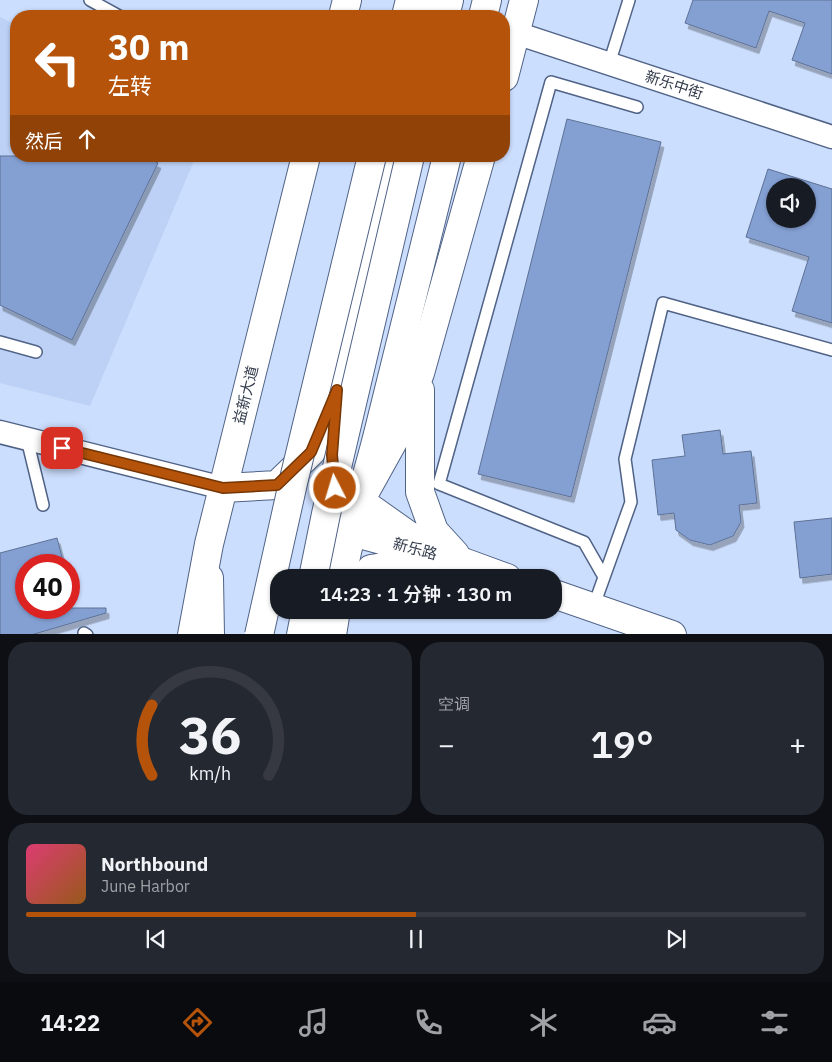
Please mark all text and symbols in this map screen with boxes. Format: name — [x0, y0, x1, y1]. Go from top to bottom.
text: 30 m — [108, 24, 190, 70]
icon: left — [25, 30, 90, 95]
street label: 新乐中街 — [643, 66, 706, 103]
text: 左转 — [108, 71, 152, 100]
icon: ahead — [73, 125, 101, 153]
text: 然后 — [25, 129, 63, 153]
map controls — [766, 178, 816, 228]
button: sound — [766, 178, 816, 228]
street label: 益新大道 — [229, 363, 262, 426]
pin — [41, 427, 83, 469]
icon: arrive — [48, 434, 76, 462]
position arrow — [308, 461, 360, 513]
street label: 新乐路 — [391, 534, 439, 564]
speed limit sign: 40 — [15, 554, 80, 619]
text: 14:23 · 1 分钟 · 130 m — [320, 582, 512, 606]
text: 空调 — [438, 694, 470, 714]
text: 36 — [179, 701, 241, 768]
text: 19° — [590, 719, 654, 768]
text: − — [438, 726, 455, 763]
text: + — [789, 726, 806, 763]
text: km/h — [189, 762, 231, 785]
text: Northbound — [101, 852, 208, 876]
text: June Harbor — [101, 876, 190, 896]
icon: previous — [142, 925, 170, 953]
icon: pause — [402, 925, 430, 953]
icon: next — [662, 925, 690, 953]
icon: directions — [180, 1005, 215, 1040]
icon: music — [296, 1005, 331, 1040]
icon: phone — [411, 1005, 446, 1040]
icon: climate — [526, 1005, 561, 1040]
icon: car — [642, 1005, 677, 1040]
icon: filters — [757, 1005, 792, 1040]
text: 14:22 — [40, 1008, 100, 1037]

